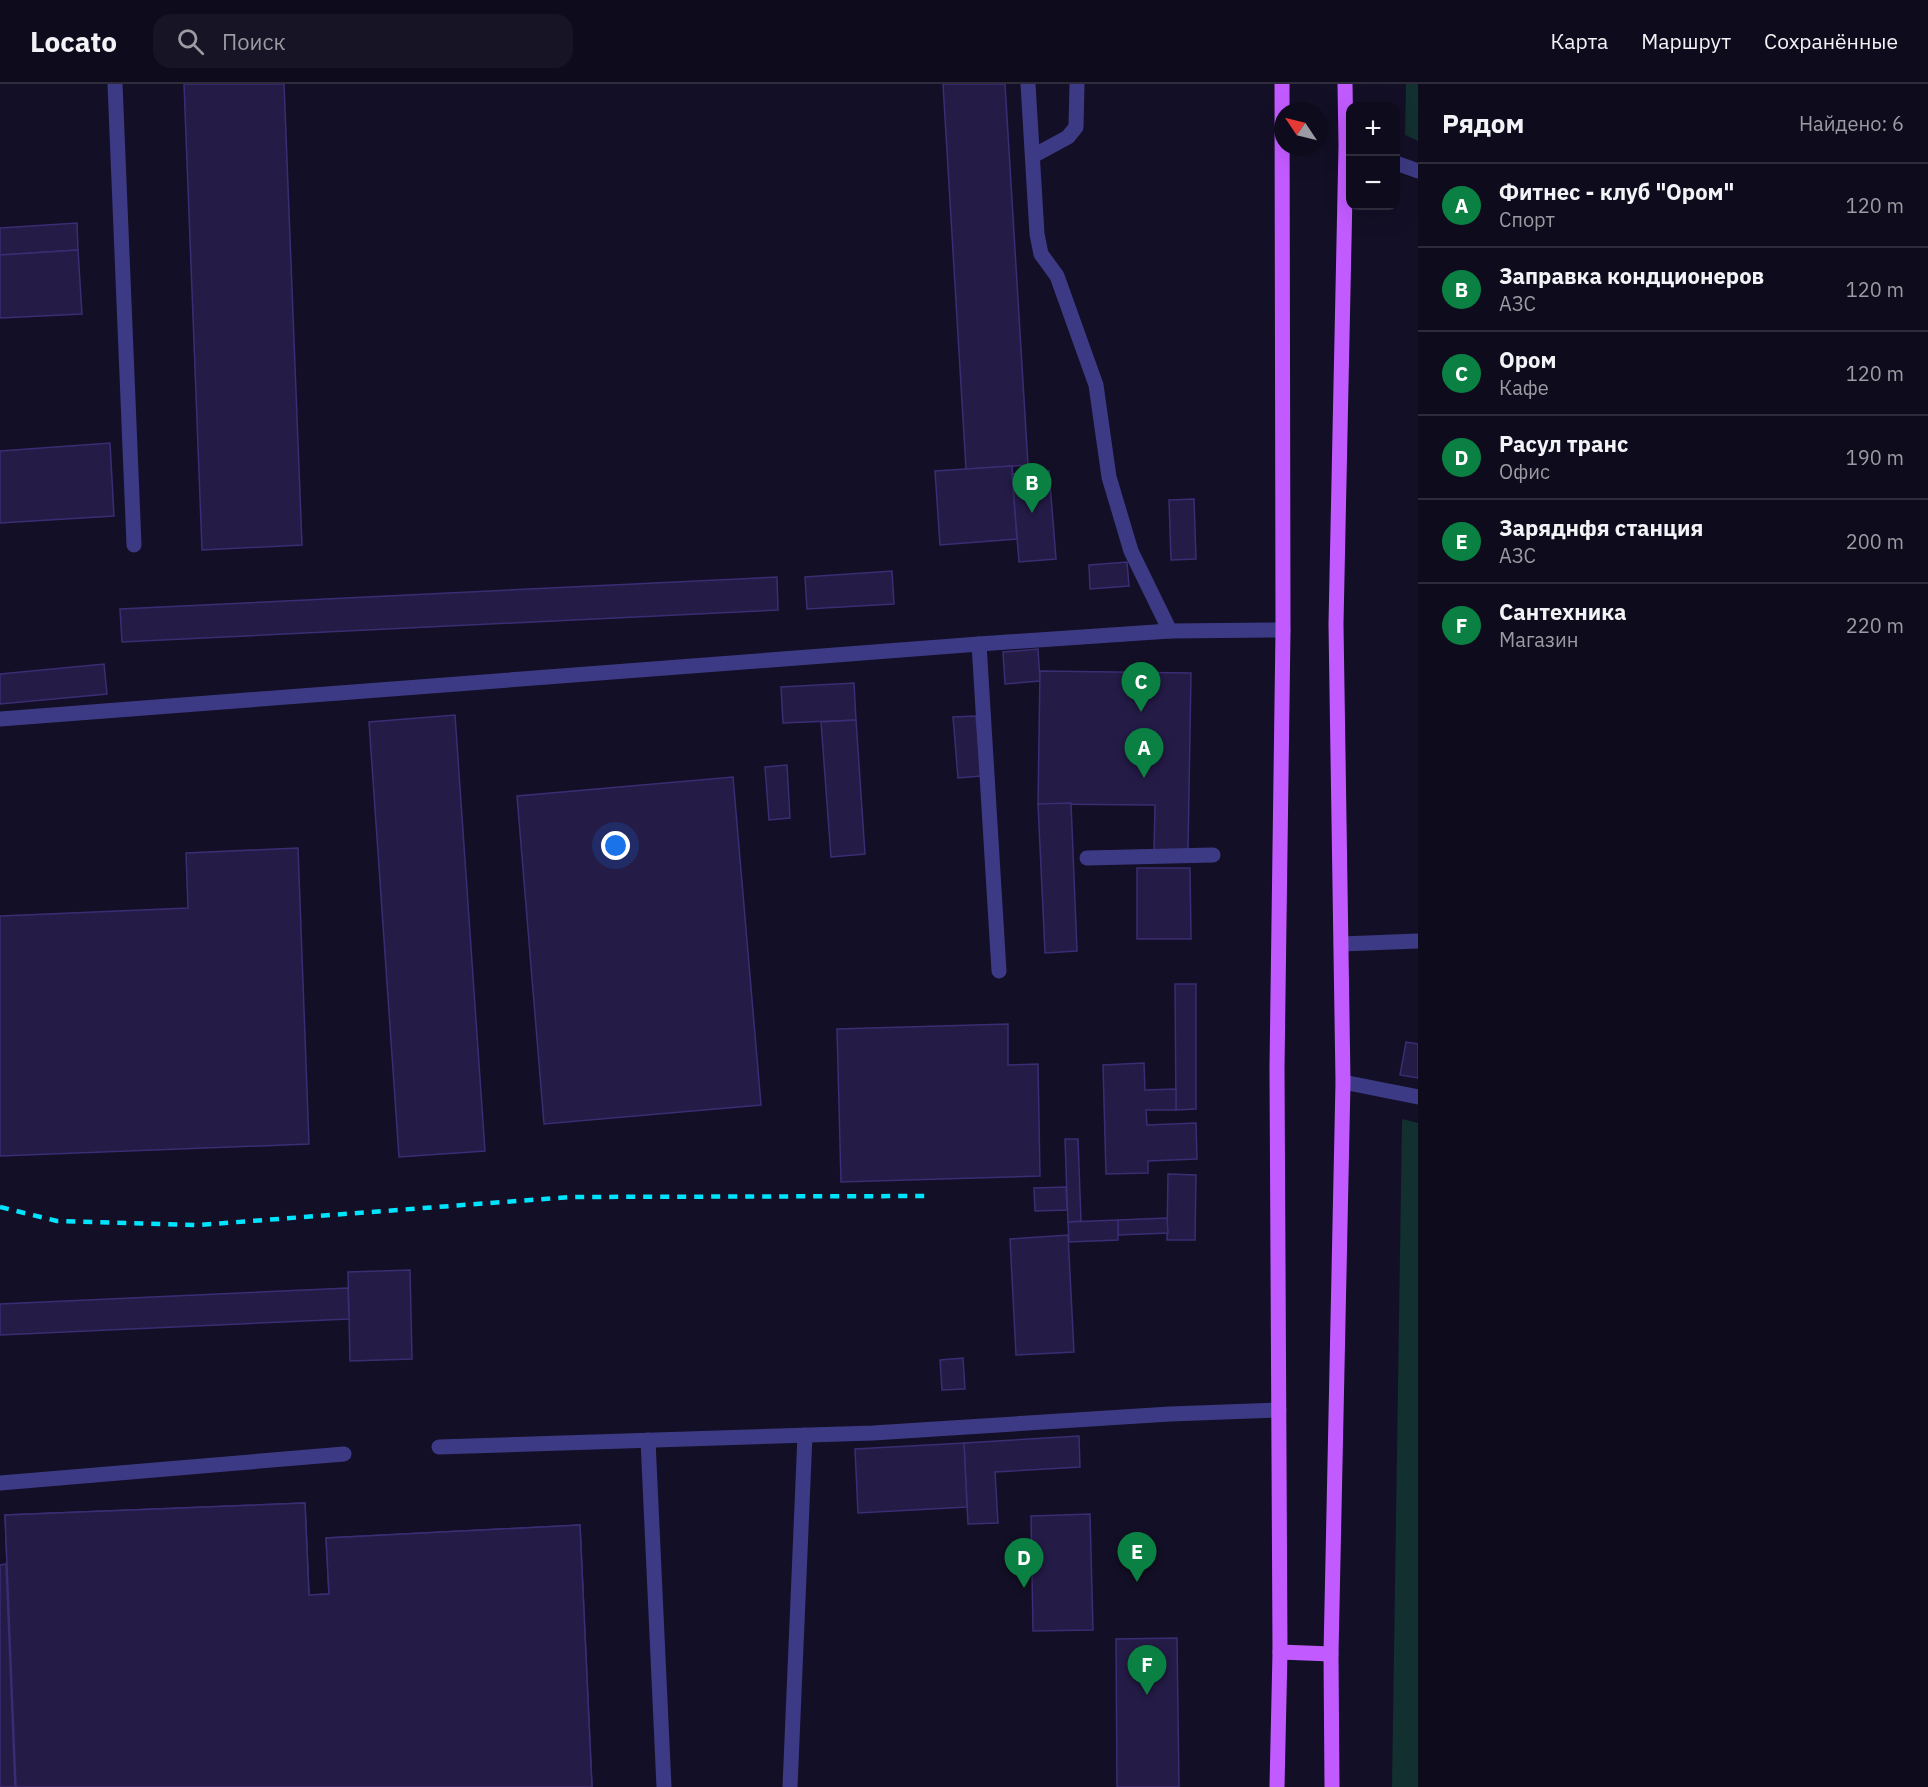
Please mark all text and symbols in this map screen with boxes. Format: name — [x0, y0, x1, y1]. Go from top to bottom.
search box — [153, 14, 573, 68]
text: Locato — [30, 23, 117, 60]
icon: search — [174, 25, 207, 58]
text: Поиск — [222, 27, 286, 56]
text: Карта — [1550, 27, 1608, 55]
text: Маршрут — [1641, 27, 1731, 55]
text: Сохранённые — [1764, 27, 1898, 55]
north arrow — [1274, 102, 1328, 156]
map controls — [1346, 102, 1400, 210]
button: + — [1346, 102, 1400, 156]
text: Рядом — [1442, 106, 1524, 140]
text: Найдено: 6 — [1799, 110, 1904, 137]
button: − — [1346, 156, 1400, 210]
text: Фитнес - клуб "Ором" — [1499, 177, 1734, 206]
text: A — [1455, 192, 1468, 219]
text: 120 m — [1846, 192, 1904, 219]
text: Спорт — [1499, 206, 1555, 233]
text: Заправка кондционеров — [1499, 261, 1764, 290]
text: B — [1455, 276, 1468, 303]
text: 120 m — [1846, 276, 1904, 303]
text: АЗС — [1499, 290, 1536, 317]
text: Ором — [1499, 345, 1556, 374]
text: C — [1455, 360, 1468, 387]
text: 120 m — [1846, 360, 1904, 387]
text: Кафе — [1499, 374, 1549, 401]
text: Расул транс — [1499, 429, 1628, 458]
text: D — [1455, 444, 1468, 471]
text: 190 m — [1846, 444, 1904, 471]
text: Офис — [1499, 458, 1550, 485]
pin: B — [1012, 464, 1052, 513]
text: Заряднфя станция — [1499, 513, 1703, 542]
text: E — [1455, 528, 1468, 555]
text: 200 m — [1846, 528, 1904, 555]
text: АЗС — [1499, 542, 1536, 569]
text: Сантехника — [1499, 597, 1627, 626]
text: F — [1456, 612, 1467, 639]
text: 220 m — [1846, 612, 1904, 639]
text: Магазин — [1499, 626, 1579, 653]
pin: C — [1122, 662, 1160, 712]
pin: A — [1124, 728, 1164, 778]
your location — [601, 831, 630, 860]
pin: E — [1118, 1532, 1156, 1582]
pin: D — [1004, 1538, 1044, 1588]
pin: F — [1128, 1646, 1166, 1695]

